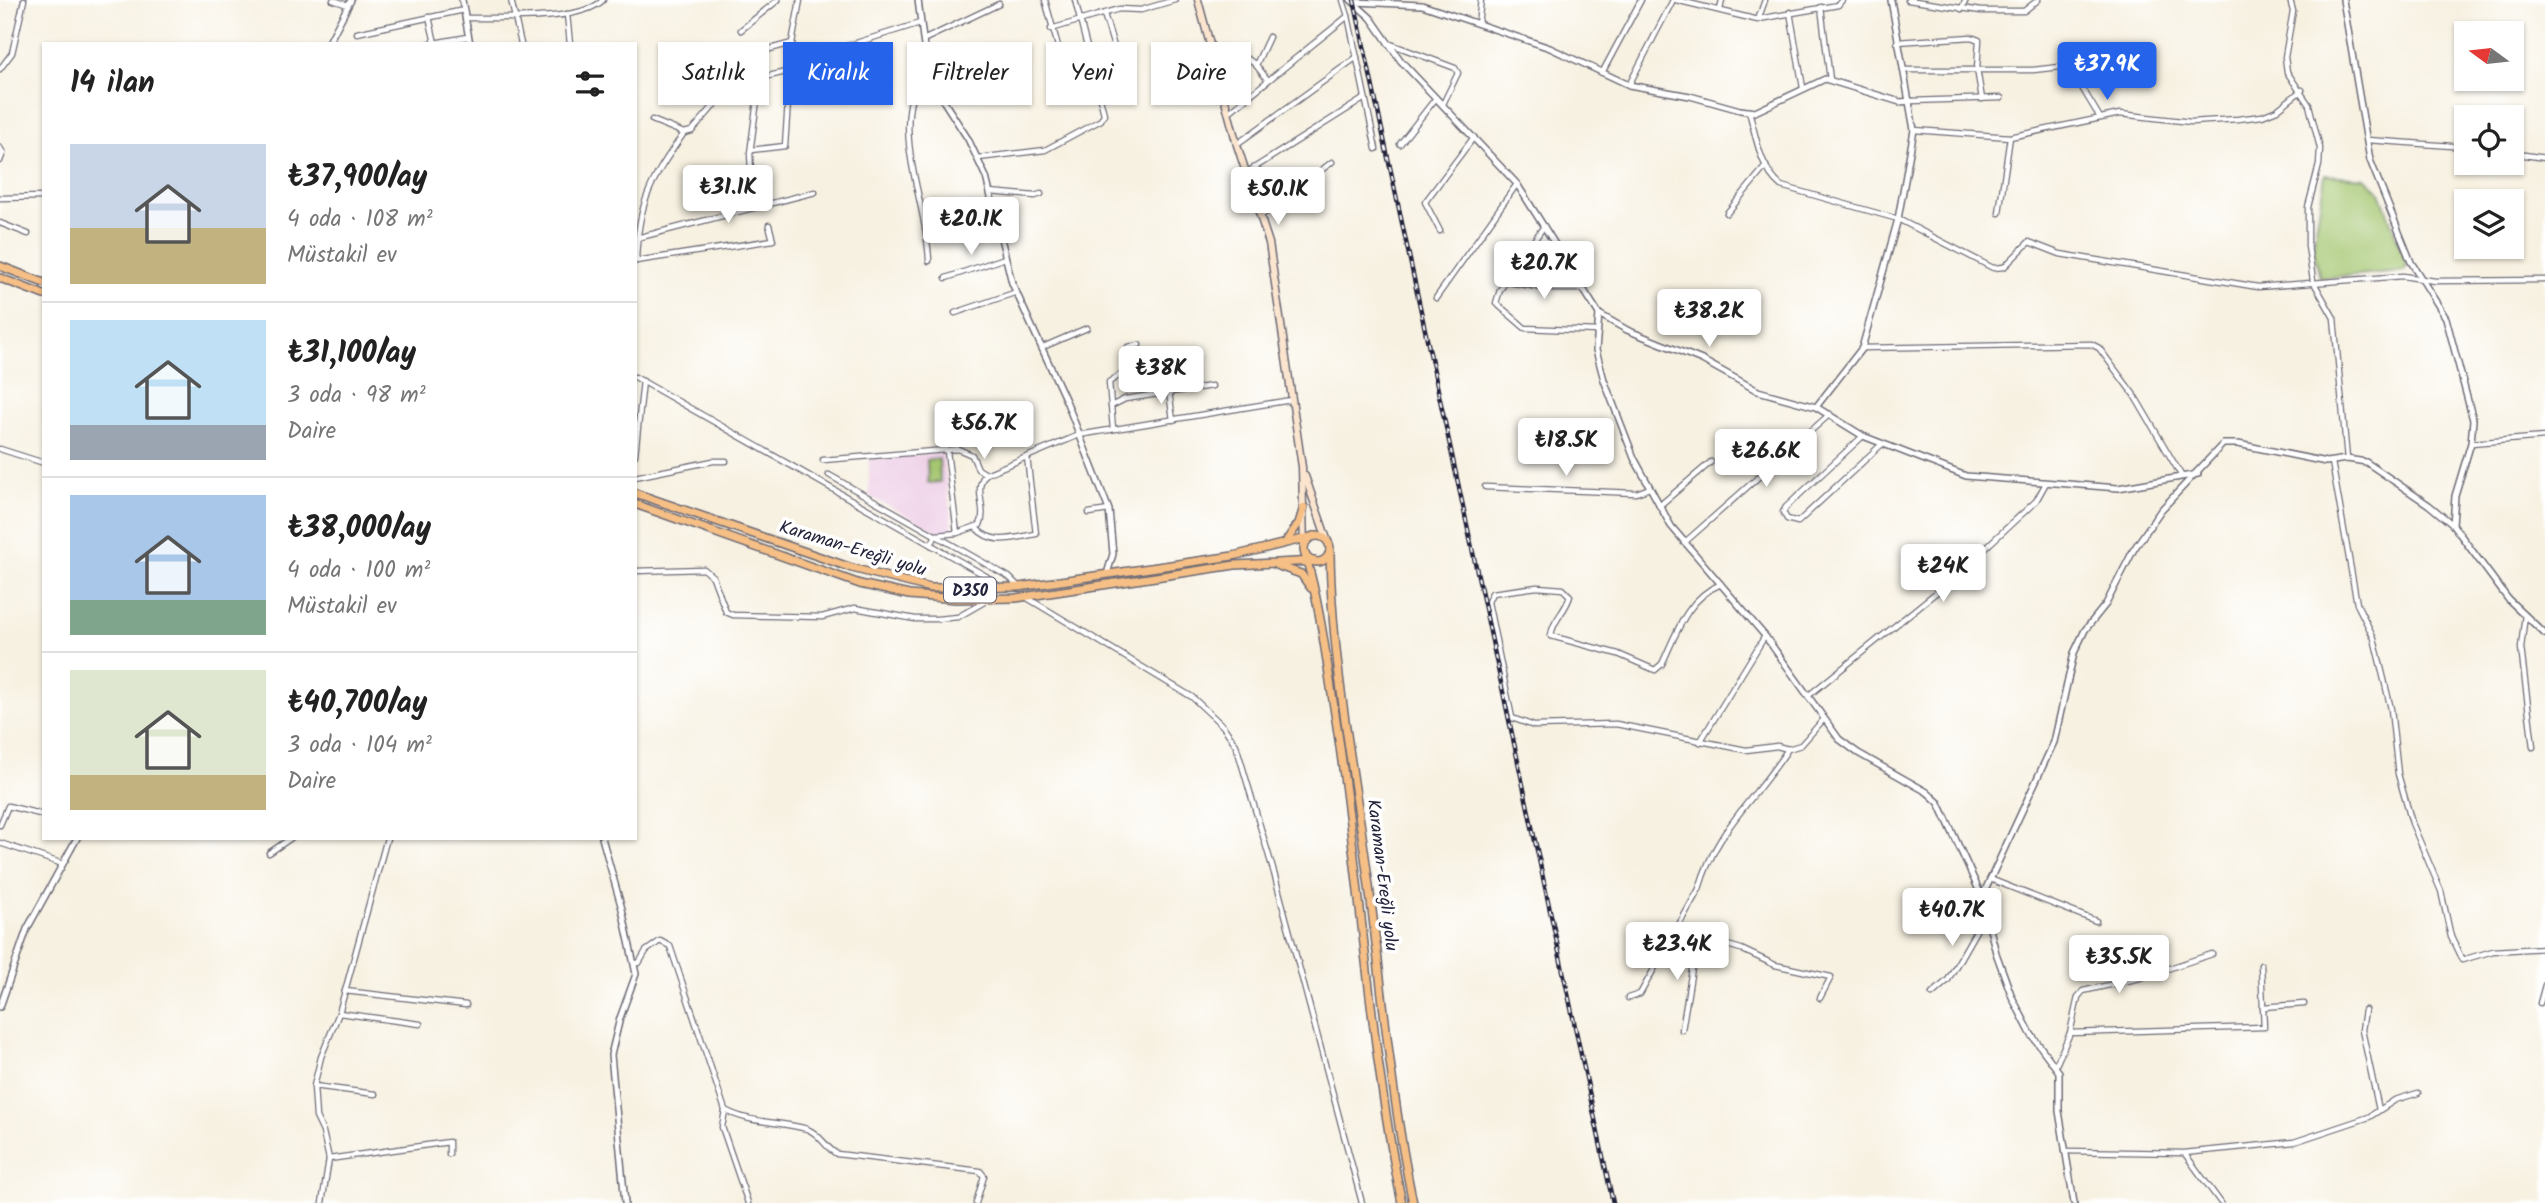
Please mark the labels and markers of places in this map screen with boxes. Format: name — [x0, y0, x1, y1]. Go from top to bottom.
pin: ₺37.9K — [2050, 42, 2164, 102]
pin: ₺31.1K — [671, 166, 785, 225]
pin: ₺50.1K — [1221, 168, 1335, 227]
pin: ₺20.1K — [914, 198, 1028, 257]
pin: ₺20.7K — [1487, 242, 1601, 301]
pin: ₺38.2K — [1652, 290, 1766, 349]
pin: ₺38K — [1120, 346, 1202, 406]
pin: ₺56.7K — [927, 402, 1041, 461]
pin: ₺18.5K — [1509, 419, 1623, 478]
pin: ₺26.6K — [1709, 430, 1823, 489]
pin: ₺24K — [1902, 544, 1984, 604]
pin: ₺40.7K — [1895, 888, 2009, 948]
pin: ₺23.4K — [1620, 922, 1734, 982]
pin: ₺35.5K — [2062, 936, 2176, 995]

